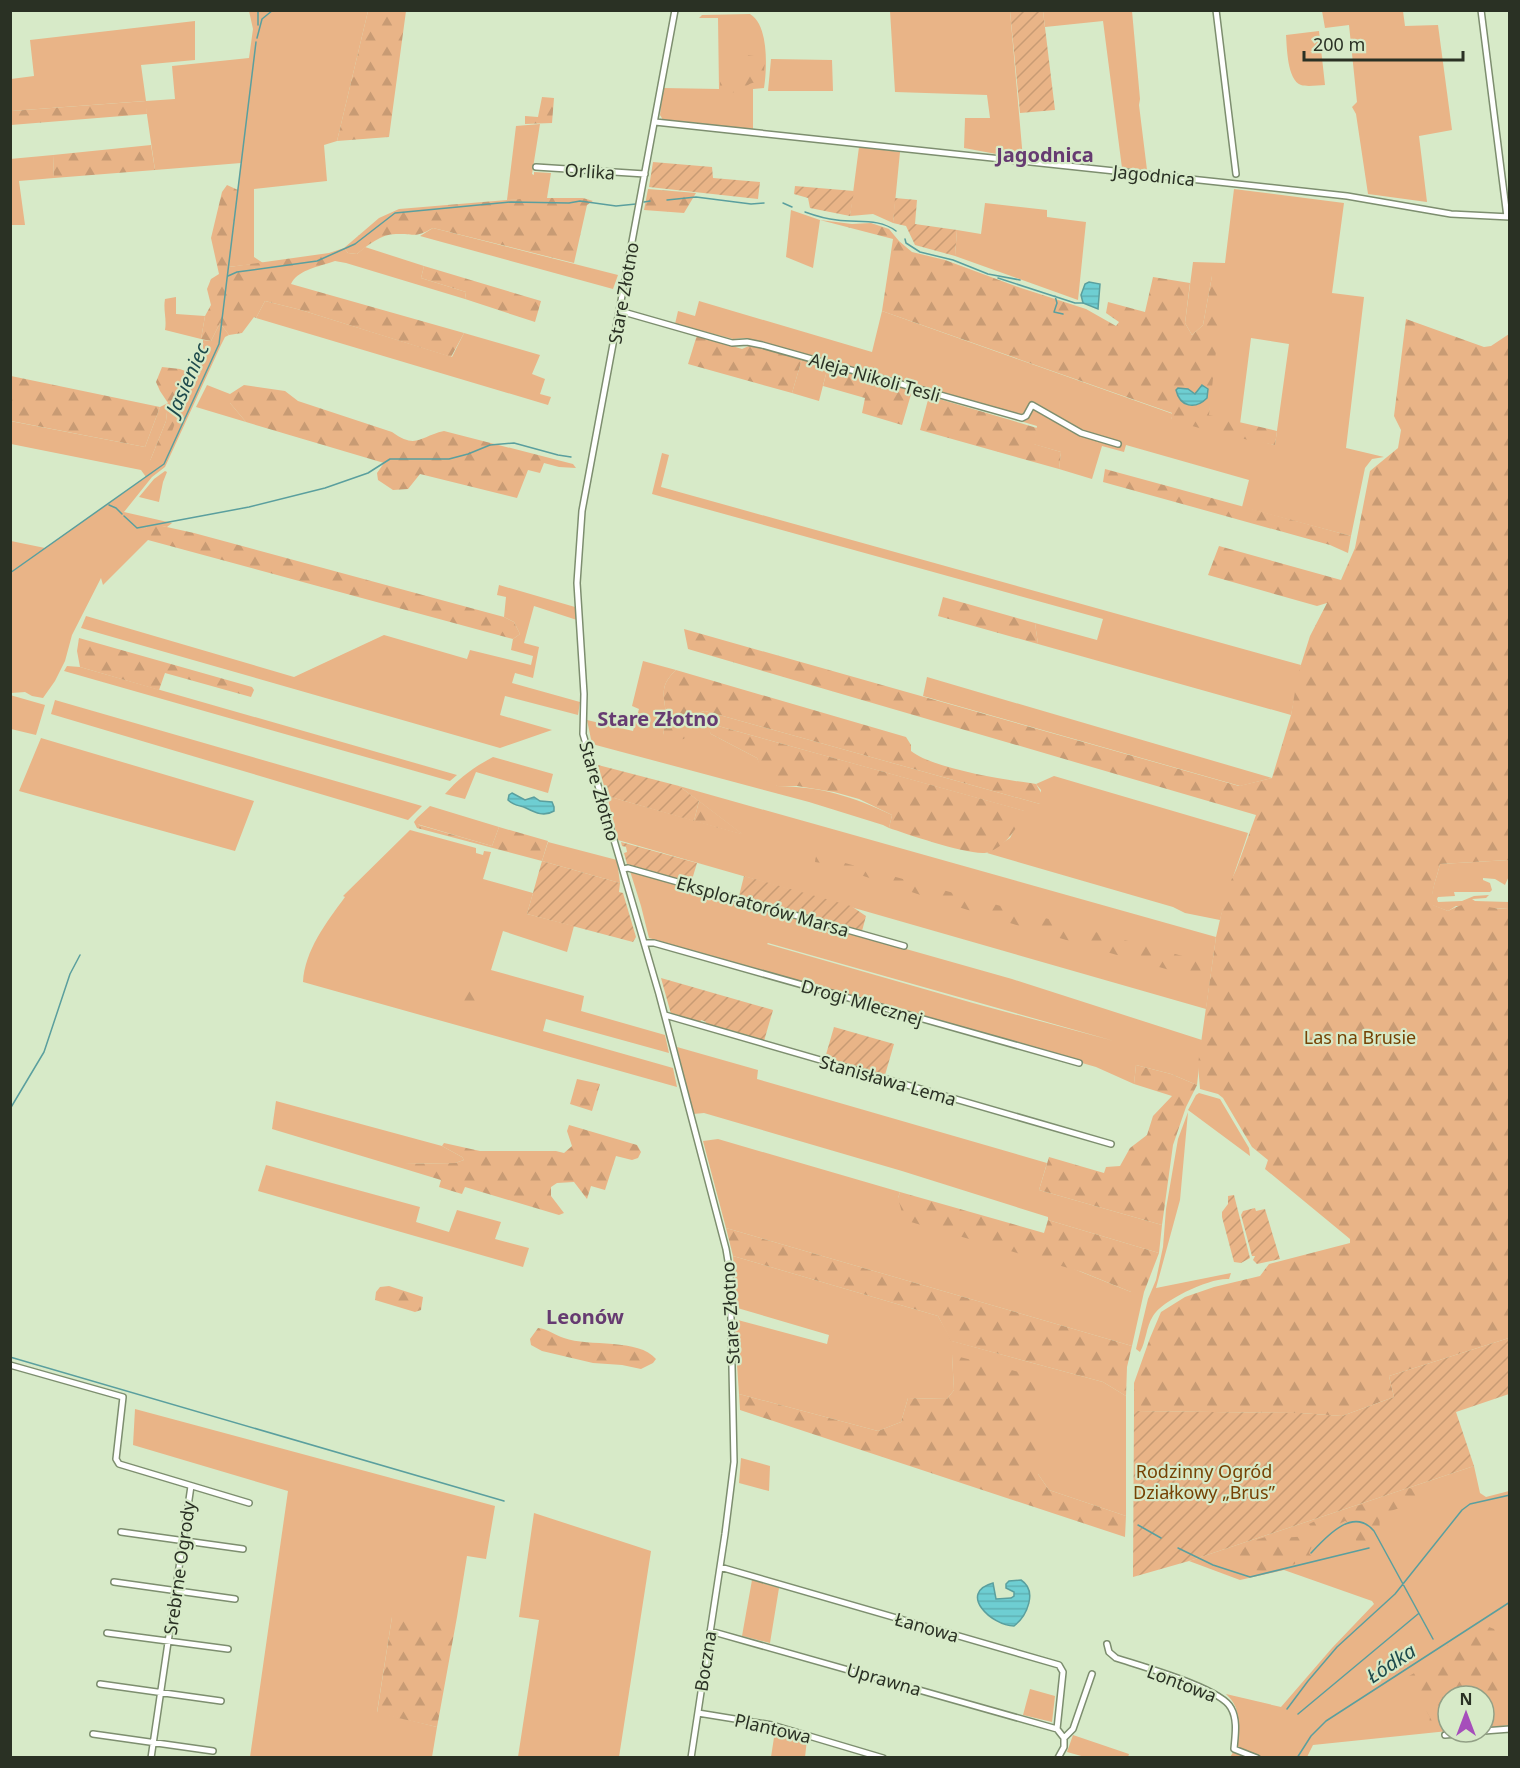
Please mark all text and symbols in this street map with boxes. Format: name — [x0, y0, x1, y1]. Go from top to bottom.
scale bar — [1304, 24, 1463, 62]
text: 200 m — [1313, 32, 1365, 56]
district label: Jagodnica — [994, 141, 1094, 168]
street label: Orlika — [564, 157, 616, 185]
street label: Jagodnica — [1110, 159, 1196, 191]
street label: Stare Złotno — [602, 240, 644, 346]
water label: Jasieniec — [158, 338, 215, 423]
street label: Aleja Nikoli Tesli — [807, 347, 943, 407]
district label: Stare Złotno — [597, 705, 719, 732]
street label: Stare Złotno — [574, 738, 626, 844]
street label: Eksploratorów Marsa — [674, 870, 852, 942]
street label: Drogi Mlecznej — [798, 973, 926, 1031]
park label: Las na Brusie — [1304, 1025, 1416, 1049]
street label: Stanisława Lema — [817, 1049, 959, 1111]
street label: Stare Złotno — [715, 1261, 745, 1365]
district label: Leonów — [546, 1303, 624, 1330]
park label: Rodzinny Ogród Działkowy „Brus” — [1133, 1459, 1276, 1504]
street label: Srebrne Ogrody — [158, 1499, 200, 1636]
street label: Łanowa — [892, 1606, 962, 1648]
street label: Boczna — [688, 1629, 722, 1693]
water label: Łódka — [1361, 1637, 1421, 1689]
street label: Uprawna — [844, 1657, 924, 1701]
street label: Lontowa — [1144, 1659, 1220, 1707]
north arrow — [1436, 1684, 1496, 1744]
text: N — [1459, 1688, 1473, 1710]
street label: Plantowa — [732, 1708, 814, 1748]

